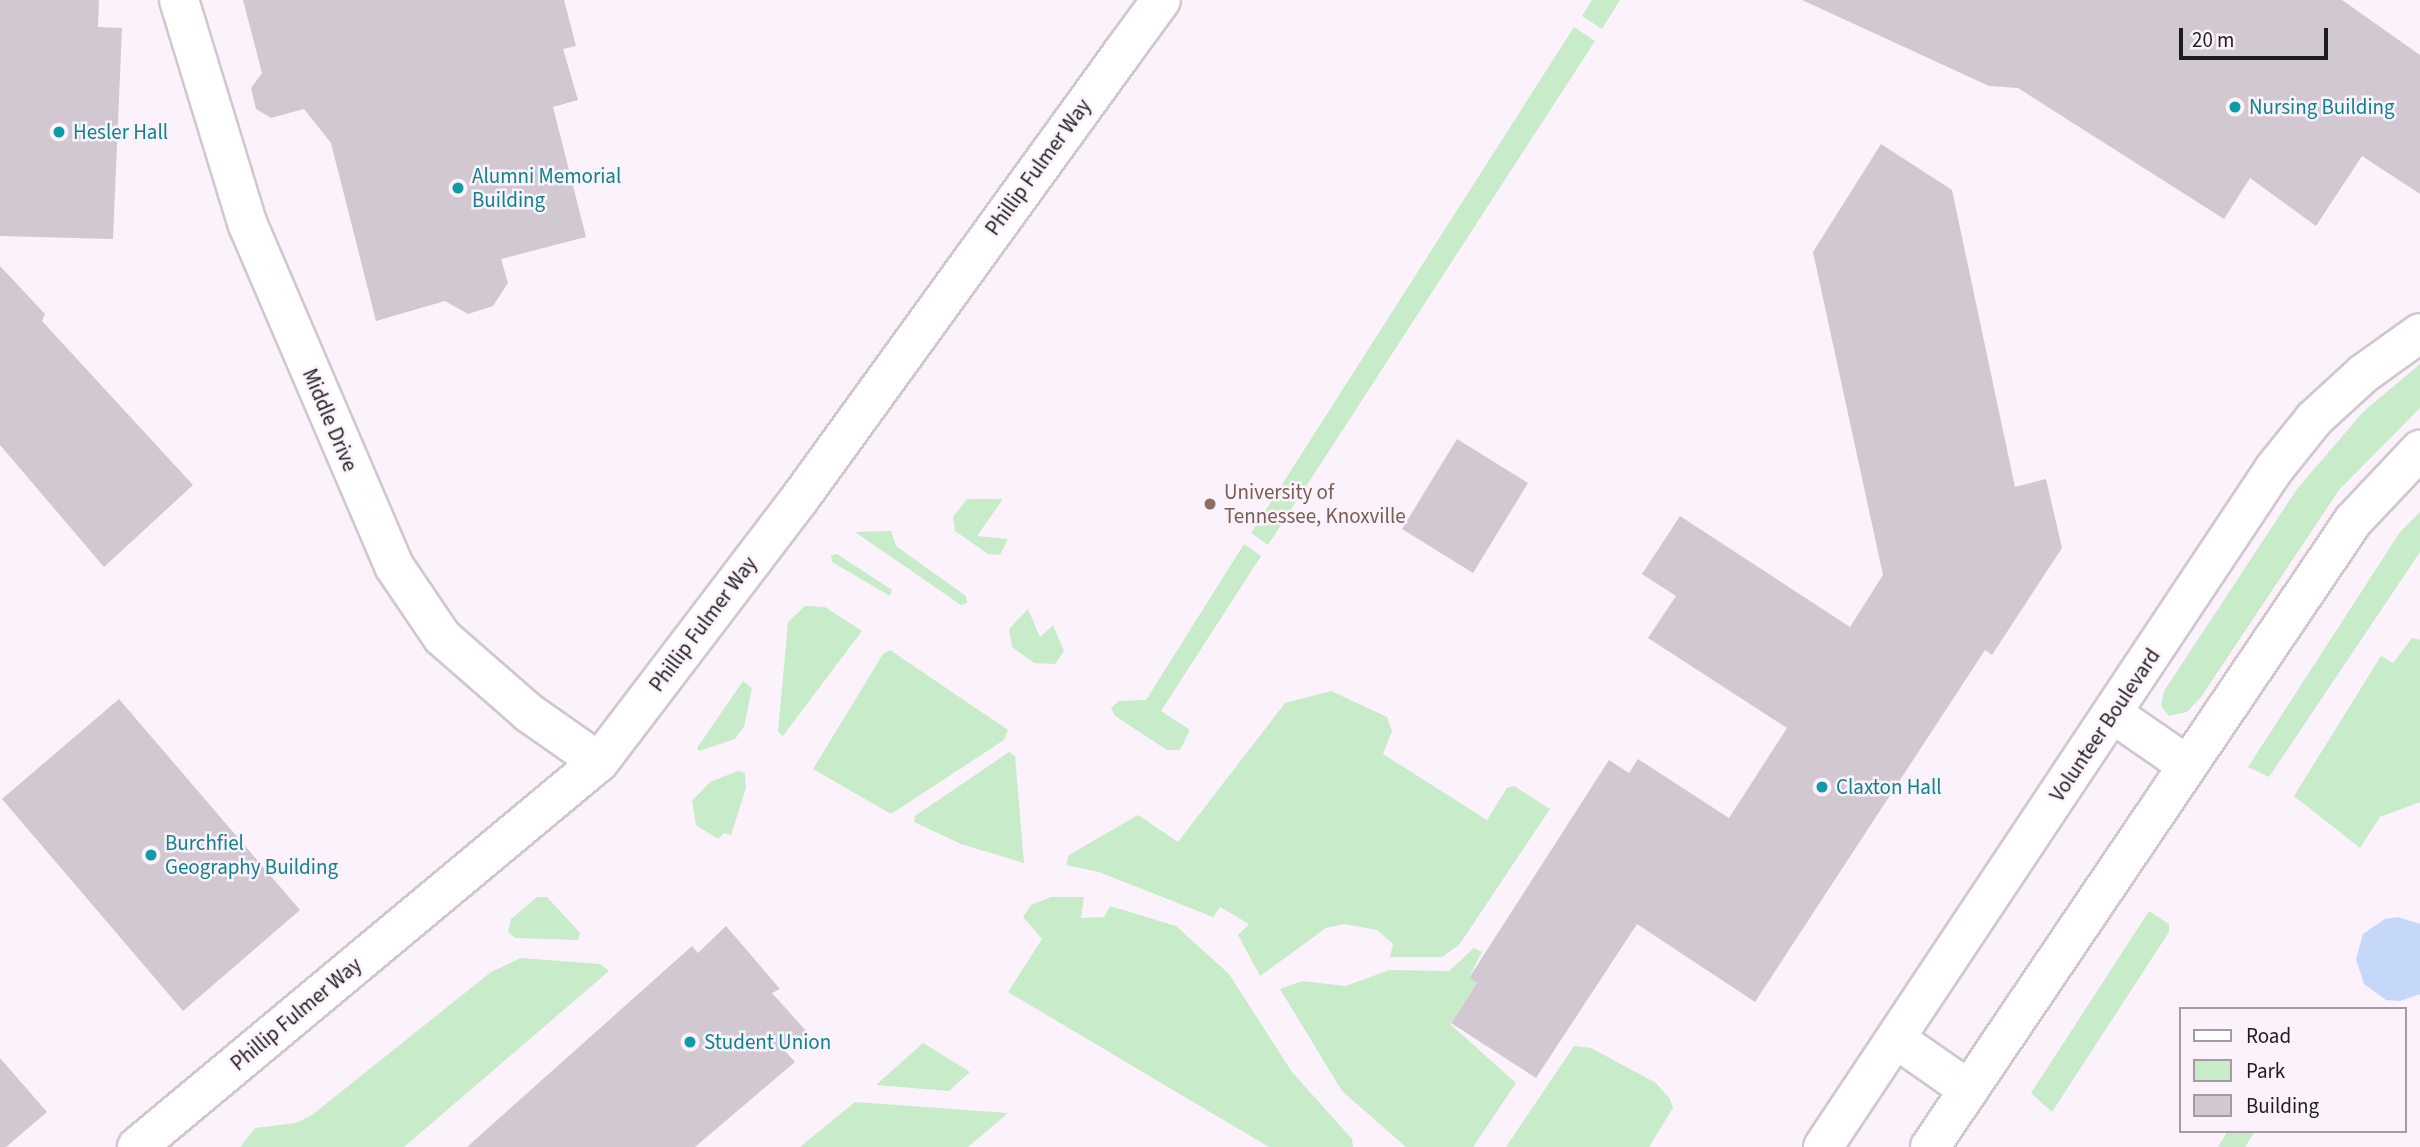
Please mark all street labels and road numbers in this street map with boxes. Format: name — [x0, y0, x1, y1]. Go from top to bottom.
street label: Phillip Fulmer Way — [980, 94, 1096, 240]
street label: Middle Drive — [297, 365, 363, 475]
street label: Phillip Fulmer Way — [644, 551, 762, 697]
street label: Volunteer Boulevard — [2045, 644, 2165, 806]
street label: Phillip Fulmer Way — [226, 952, 366, 1076]

